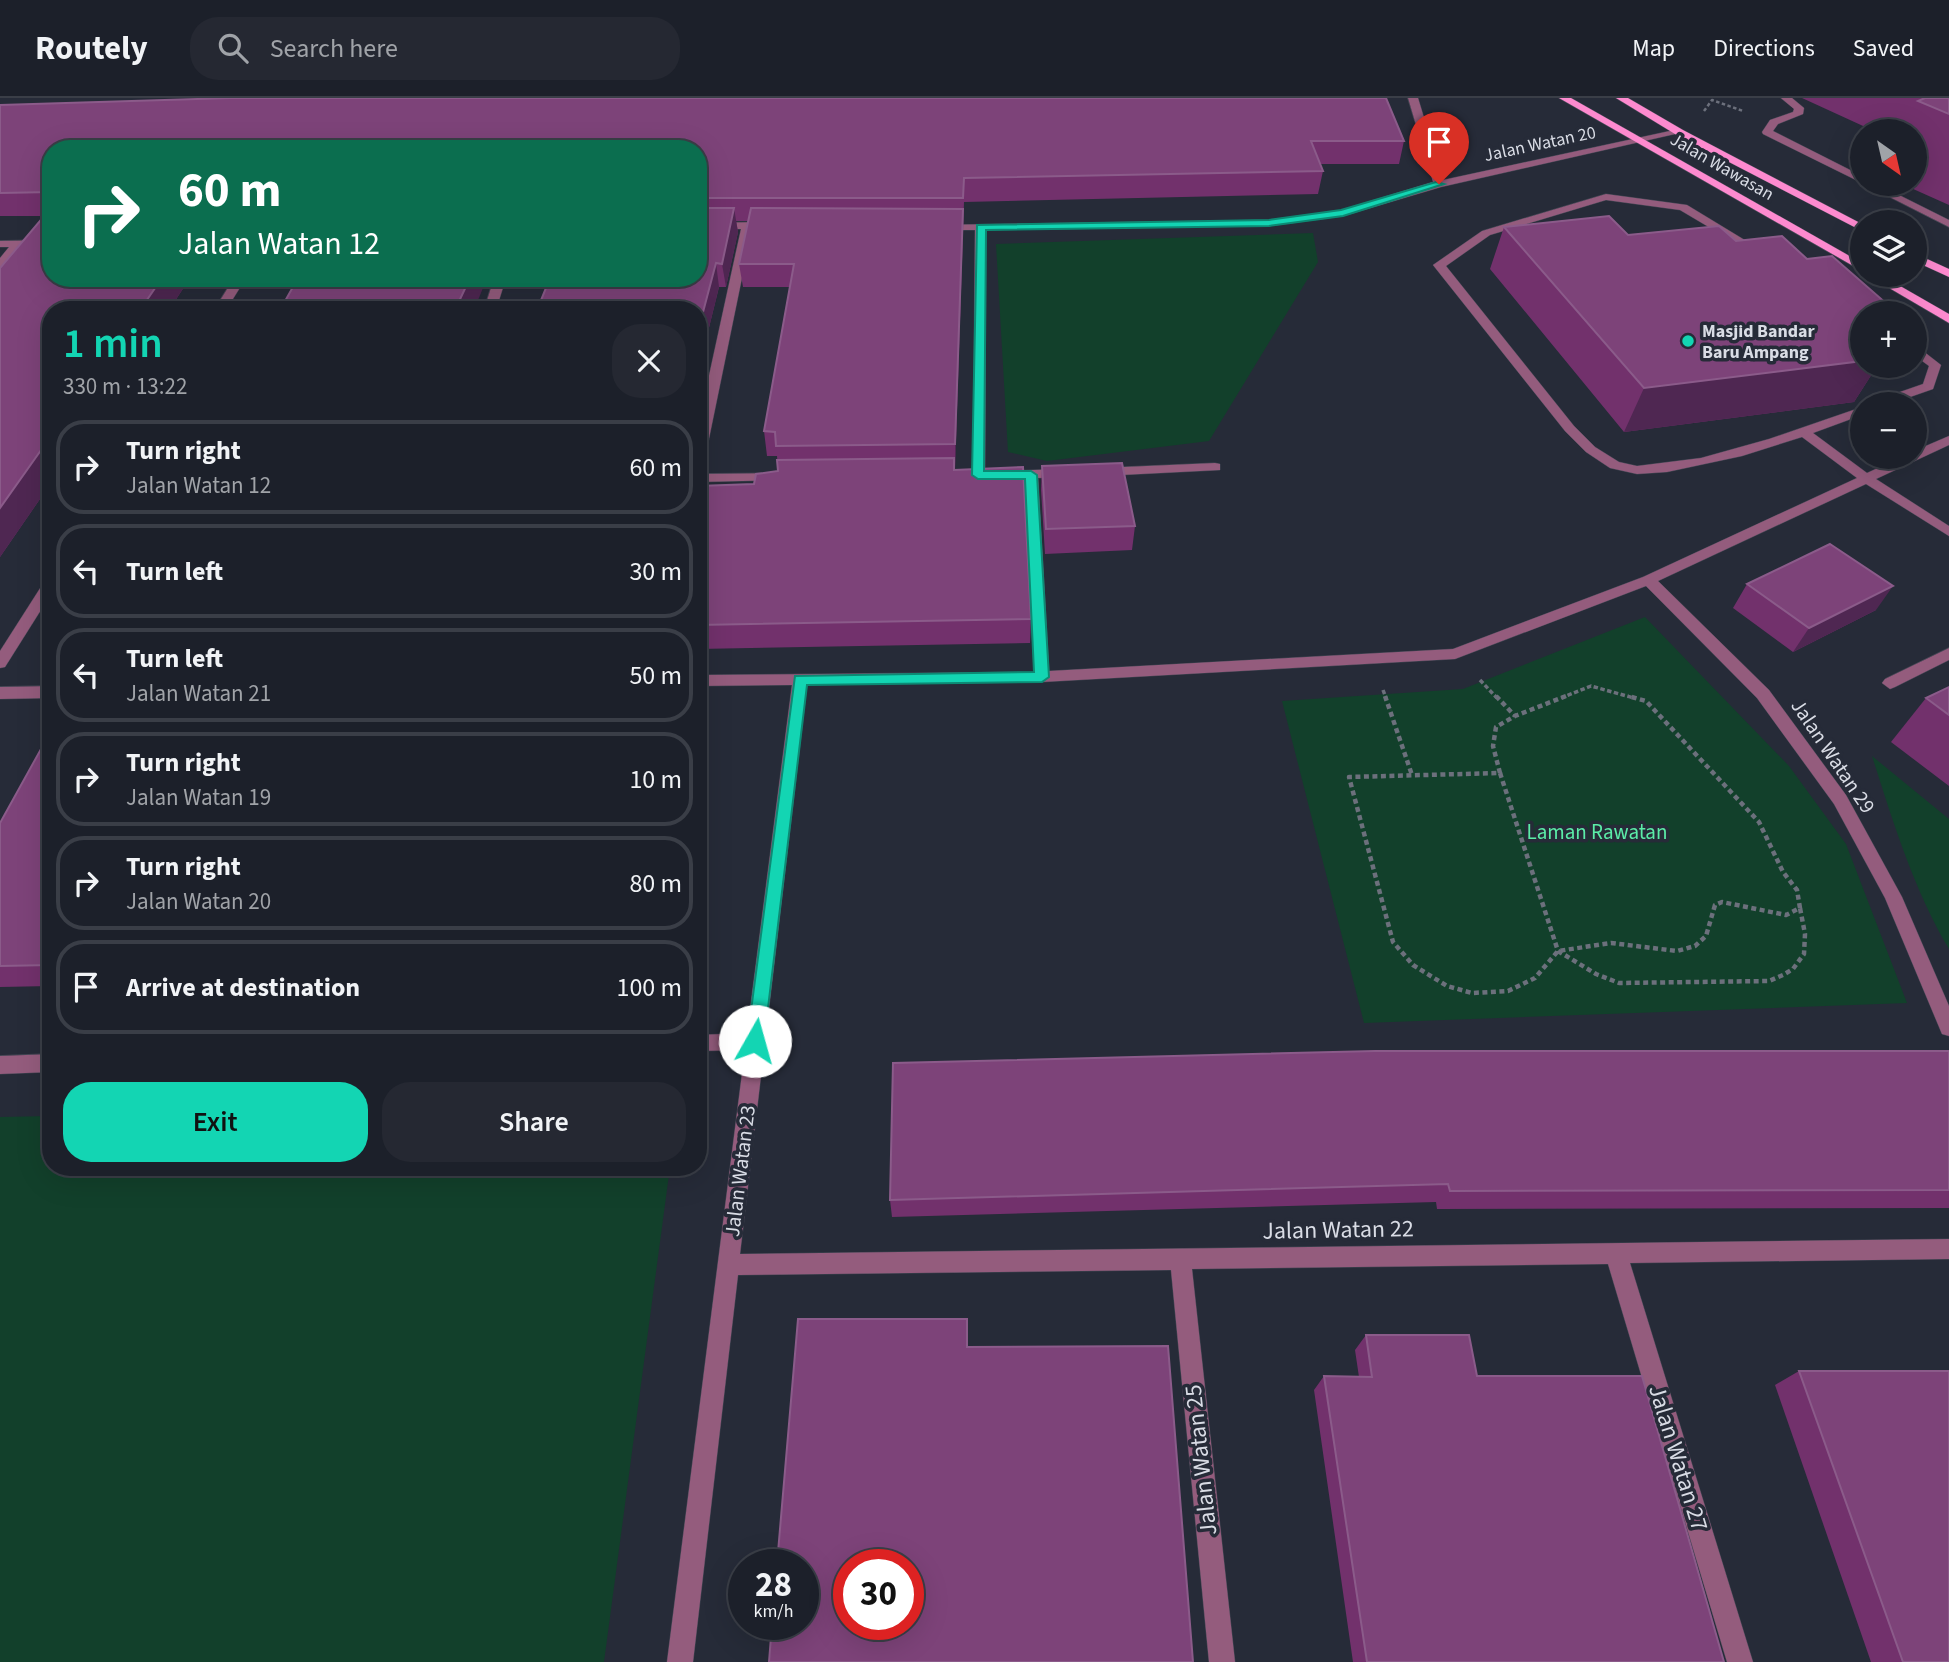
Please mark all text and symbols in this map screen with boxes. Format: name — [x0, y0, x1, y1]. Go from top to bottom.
search box — [190, 17, 680, 80]
text: Routely — [35, 25, 148, 72]
icon: search — [214, 29, 252, 67]
text: Search here — [270, 30, 398, 67]
text: Map — [1632, 31, 1675, 66]
text: Directions — [1713, 31, 1815, 66]
text: Saved — [1853, 31, 1914, 66]
pin — [1409, 112, 1469, 184]
north arrow — [1850, 119, 1927, 196]
map controls — [1850, 119, 1927, 469]
street label: Jalan Watan 20 — [1482, 120, 1598, 168]
icon: arrive — [1420, 123, 1458, 161]
street label: Jalan Wawasan — [1666, 127, 1778, 207]
text: 60 m — [178, 156, 282, 226]
icon: right — [63, 168, 154, 259]
button: layers — [1850, 210, 1927, 287]
text: Jalan Watan 12 — [178, 221, 380, 267]
button: + — [1850, 301, 1927, 378]
text: 1 min — [63, 314, 163, 374]
place label: Masjid Bandar Baru Ampang — [1702, 319, 1816, 365]
button: close — [612, 324, 686, 398]
marker: Masjid Bandar Baru Ampang — [1680, 333, 1696, 349]
text: 330 m · 13:22 — [63, 370, 187, 403]
button: − — [1850, 392, 1927, 469]
text: Turn right — [126, 432, 241, 469]
icon: right — [67, 448, 105, 486]
text: 60 m — [629, 449, 682, 486]
text: Jalan Watan 12 — [126, 469, 271, 502]
icon: left — [67, 552, 105, 590]
text: Turn left — [126, 553, 223, 590]
text: 30 m — [629, 553, 682, 590]
text: Turn left — [126, 640, 223, 677]
icon: left — [67, 656, 105, 694]
text: 50 m — [629, 657, 682, 694]
text: Jalan Watan 21 — [126, 677, 271, 710]
street label: Jalan Watan 29 — [1784, 693, 1882, 819]
text: Turn right — [126, 744, 241, 781]
icon: right — [67, 760, 105, 798]
text: 10 m — [629, 761, 682, 798]
text: Jalan Watan 19 — [126, 781, 271, 814]
park label: Laman Rawatan — [1527, 817, 1667, 847]
text: Turn right — [126, 848, 241, 885]
icon: right — [67, 864, 105, 902]
text: 80 m — [629, 865, 682, 902]
text: Jalan Watan 20 — [126, 885, 271, 918]
icon: arrive — [67, 968, 105, 1006]
text: Arrive at destination — [126, 969, 360, 1006]
text: 100 m — [616, 969, 682, 1006]
position arrow — [718, 1004, 792, 1078]
button: Exit — [63, 1082, 368, 1162]
button: Share — [382, 1082, 686, 1162]
street label: Jalan Watan 23 — [717, 1103, 763, 1239]
street label: Jalan Watan 22 — [1262, 1211, 1414, 1249]
street label: Jalan Watan 27 — [1639, 1380, 1717, 1536]
street label: Jalan Watan 25 — [1176, 1383, 1226, 1537]
speed limit sign: 30 — [833, 1549, 924, 1640]
text: 28 — [755, 1560, 792, 1610]
text: km/h — [754, 1599, 793, 1624]

